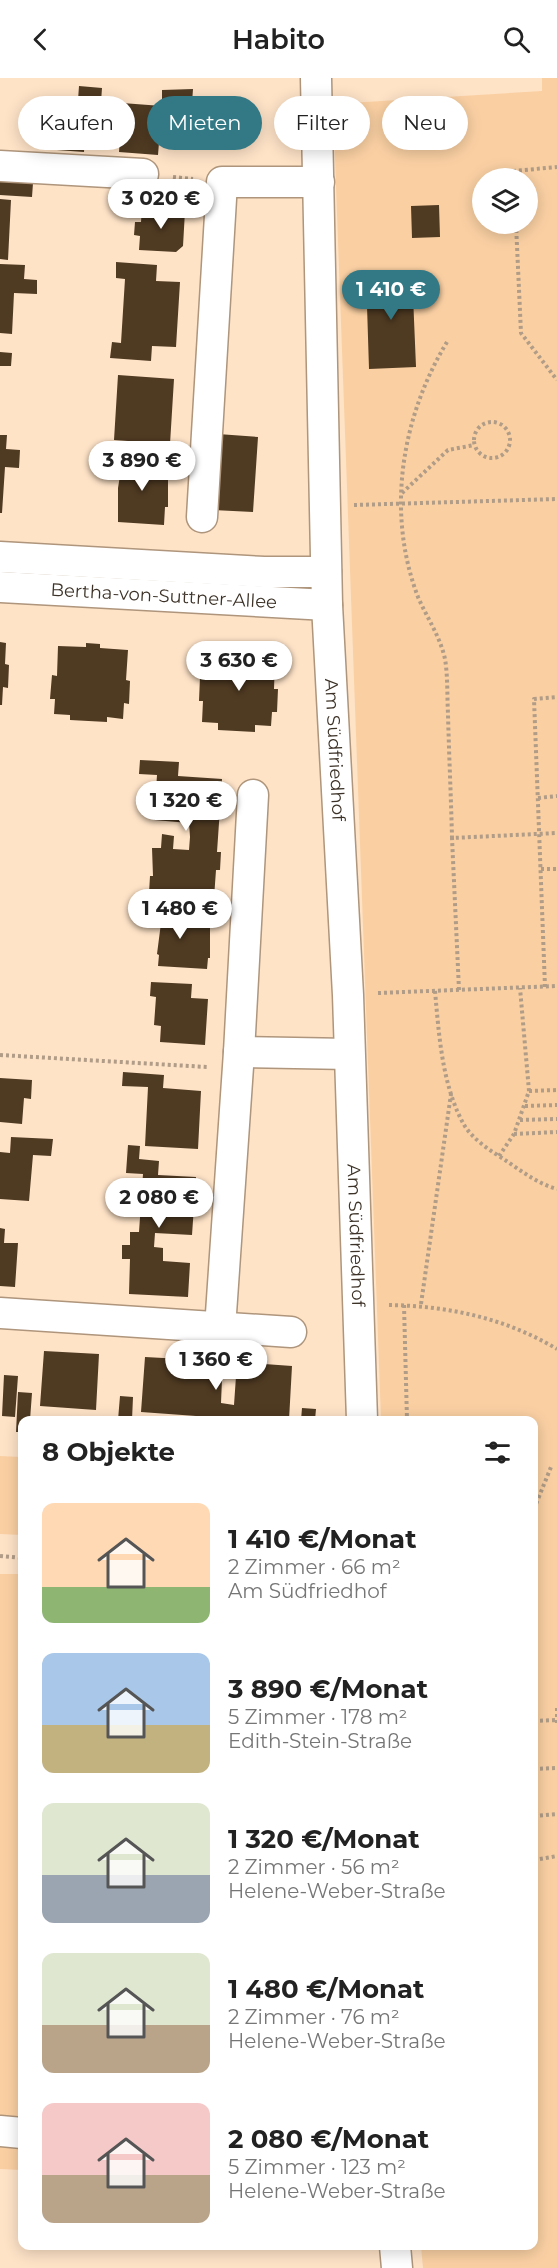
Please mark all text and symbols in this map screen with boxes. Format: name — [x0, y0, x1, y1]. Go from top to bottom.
icon: back — [24, 23, 57, 56]
text: Habito — [232, 23, 325, 56]
icon: search — [500, 23, 533, 56]
chip: Kaufen — [18, 96, 135, 150]
chip: Mieten — [147, 96, 262, 150]
chip: Filter — [274, 96, 370, 150]
chip: Neu — [382, 96, 468, 150]
map controls — [472, 168, 538, 234]
button: layers — [472, 168, 538, 234]
pin: 3 020 € — [106, 179, 216, 230]
text: 3 020 € — [122, 186, 200, 210]
pin: 1 410 € — [336, 270, 446, 321]
text: 1 410 € — [356, 277, 426, 301]
pin: 3 890 € — [87, 441, 197, 492]
text: 3 890 € — [103, 448, 181, 472]
street label: Bertha-von-Suttner-Allee — [50, 579, 278, 613]
pin: 3 630 € — [184, 641, 294, 692]
text: 3 630 € — [200, 648, 278, 672]
street label: Am Südfriedhof — [320, 678, 350, 822]
pin: 1 320 € — [131, 781, 241, 832]
text: 1 320 € — [150, 788, 222, 812]
pin: 1 480 € — [125, 889, 235, 940]
text: 1 480 € — [142, 896, 218, 920]
street label: Am Südfriedhof — [343, 1163, 369, 1308]
pin: 2 080 € — [104, 1178, 214, 1229]
text: 2 080 € — [119, 1185, 199, 1209]
pin: 1 360 € — [161, 1340, 271, 1391]
text: 1 360 € — [179, 1347, 253, 1371]
text: 8 Objekte — [42, 1436, 175, 1468]
icon: filters — [481, 1436, 514, 1469]
text: 1 410 €/Monat — [228, 1523, 416, 1555]
icon: home — [90, 1527, 162, 1599]
text: 2 Zimmer · 66 m² — [228, 1555, 400, 1579]
text: Am Südfriedhof — [228, 1579, 387, 1603]
text: 3 890 €/Monat — [228, 1673, 428, 1705]
icon: home — [90, 1677, 162, 1749]
text: 5 Zimmer · 178 m² — [228, 1705, 407, 1729]
text: Edith-Stein-Straße — [228, 1729, 412, 1753]
text: 1 320 €/Monat — [228, 1823, 420, 1855]
icon: home — [90, 1827, 162, 1899]
text: 2 Zimmer · 56 m² — [228, 1855, 400, 1879]
text: Helene-Weber-Straße — [228, 1879, 446, 1903]
text: 1 480 €/Monat — [228, 1973, 424, 2005]
icon: home — [90, 1977, 162, 2049]
text: 2 Zimmer · 76 m² — [228, 2005, 400, 2029]
text: Helene-Weber-Straße — [228, 2029, 446, 2053]
text: 2 080 €/Monat — [228, 2123, 429, 2155]
icon: home — [90, 2127, 162, 2199]
text: 5 Zimmer · 123 m² — [228, 2155, 406, 2179]
text: Helene-Weber-Straße — [228, 2179, 446, 2203]

